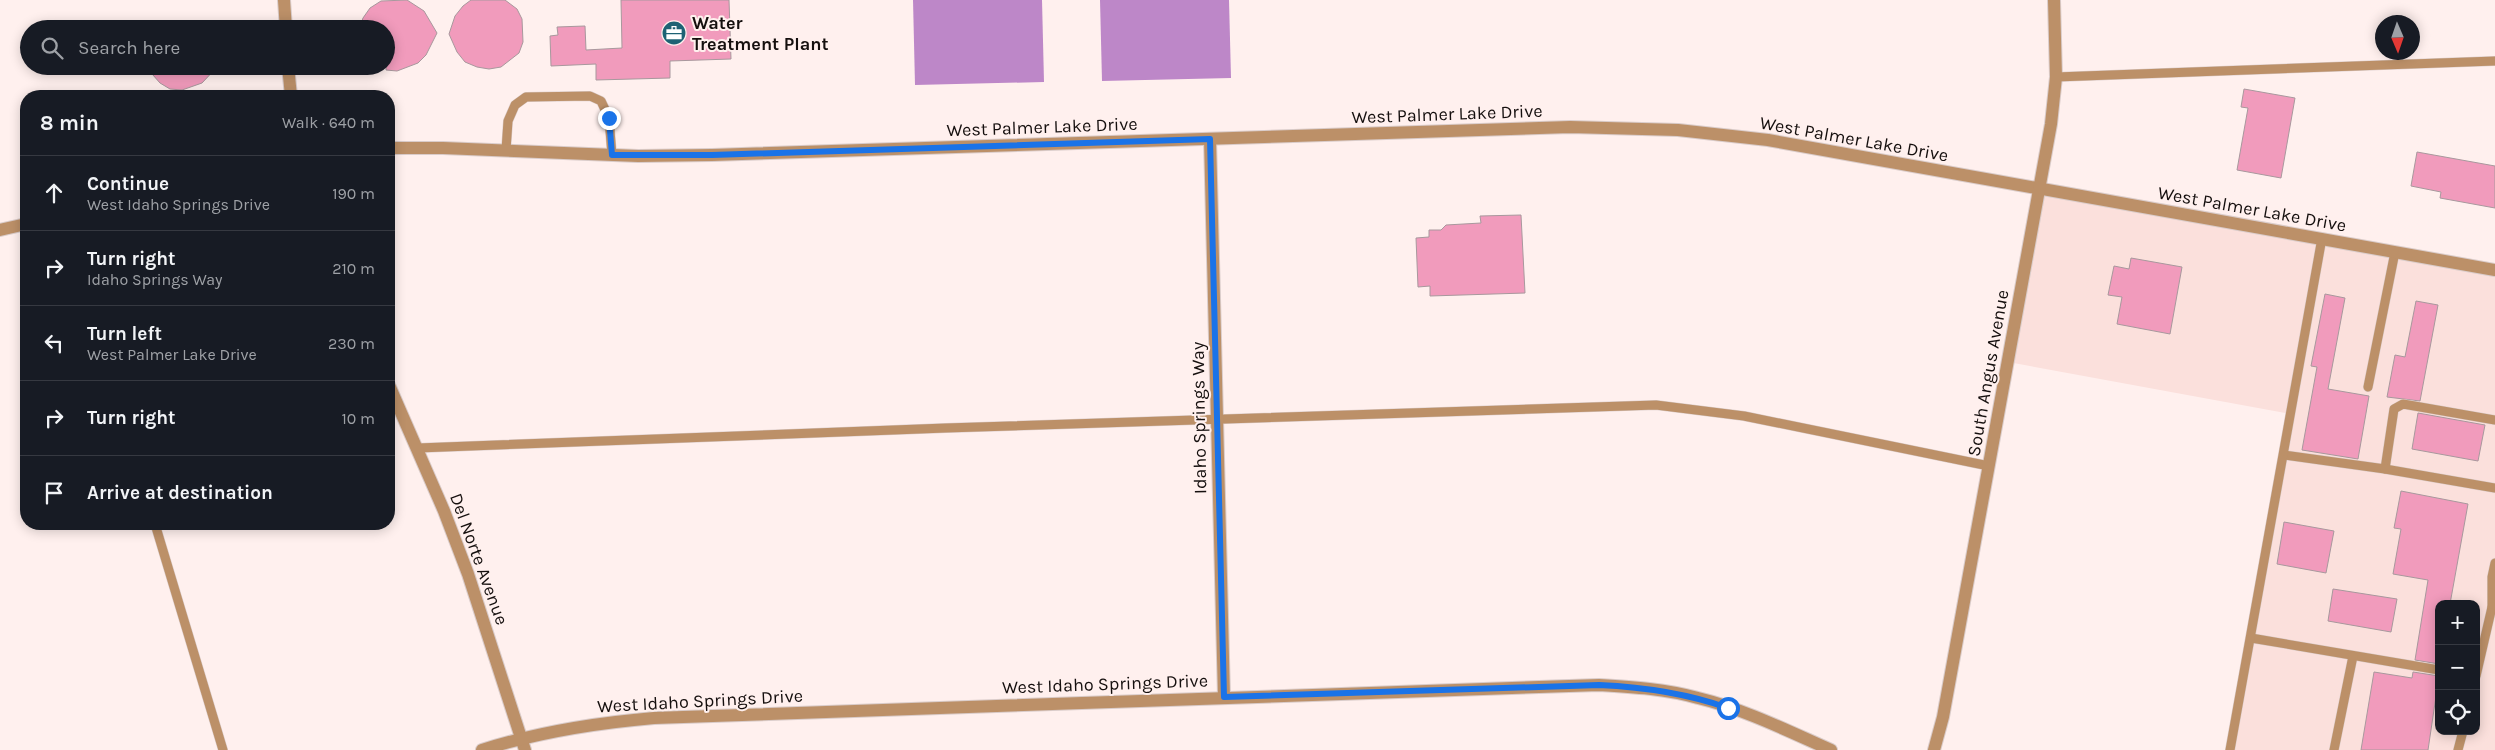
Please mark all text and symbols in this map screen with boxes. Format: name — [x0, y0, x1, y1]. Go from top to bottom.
place label: Water Treatment Plant — [692, 12, 829, 55]
north arrow — [2375, 15, 2420, 60]
search box — [20, 20, 395, 75]
office icon: Water Treatment Plant — [661, 20, 687, 46]
icon: search — [38, 34, 66, 62]
text: Search here — [78, 37, 180, 59]
street label: West Palmer Lake Drive — [1351, 100, 1543, 128]
route end — [598, 107, 621, 130]
text: 8 min — [40, 111, 99, 135]
street label: West Palmer Lake Drive — [1758, 112, 1950, 166]
text: Walk · 640 m — [282, 113, 375, 132]
street label: West Palmer Lake Drive — [946, 113, 1138, 141]
text: Continue — [87, 173, 169, 195]
icon: ahead — [40, 179, 68, 207]
street label: West Palmer Lake Drive — [2156, 182, 2348, 236]
text: 190 m — [332, 184, 375, 203]
text: West Idaho Springs Drive — [87, 195, 270, 214]
text: Turn right — [87, 248, 176, 270]
icon: right — [40, 254, 68, 282]
text: 210 m — [332, 259, 375, 278]
text: Idaho Springs Way — [87, 270, 223, 289]
street label: South Angus Avenue — [1963, 288, 2013, 458]
text: Turn left — [87, 323, 162, 345]
icon: left — [40, 329, 68, 357]
text: 230 m — [328, 334, 375, 353]
street label: Idaho Springs Way — [1187, 341, 1211, 494]
text: West Palmer Lake Drive — [87, 345, 257, 364]
icon: right — [40, 404, 68, 432]
text: Turn right — [87, 407, 176, 429]
text: 10 m — [341, 409, 375, 428]
icon: arrive — [40, 479, 68, 507]
text: Arrive at destination — [87, 482, 273, 504]
street label: Del Norte Avenue — [445, 490, 513, 628]
map controls — [2435, 600, 2480, 735]
button: + — [2435, 600, 2480, 645]
button: − — [2435, 645, 2480, 690]
street label: West Idaho Springs Drive — [1002, 669, 1208, 699]
street label: West Idaho Springs Drive — [597, 685, 803, 717]
button: locate — [2435, 690, 2480, 735]
route start — [1717, 697, 1740, 720]

